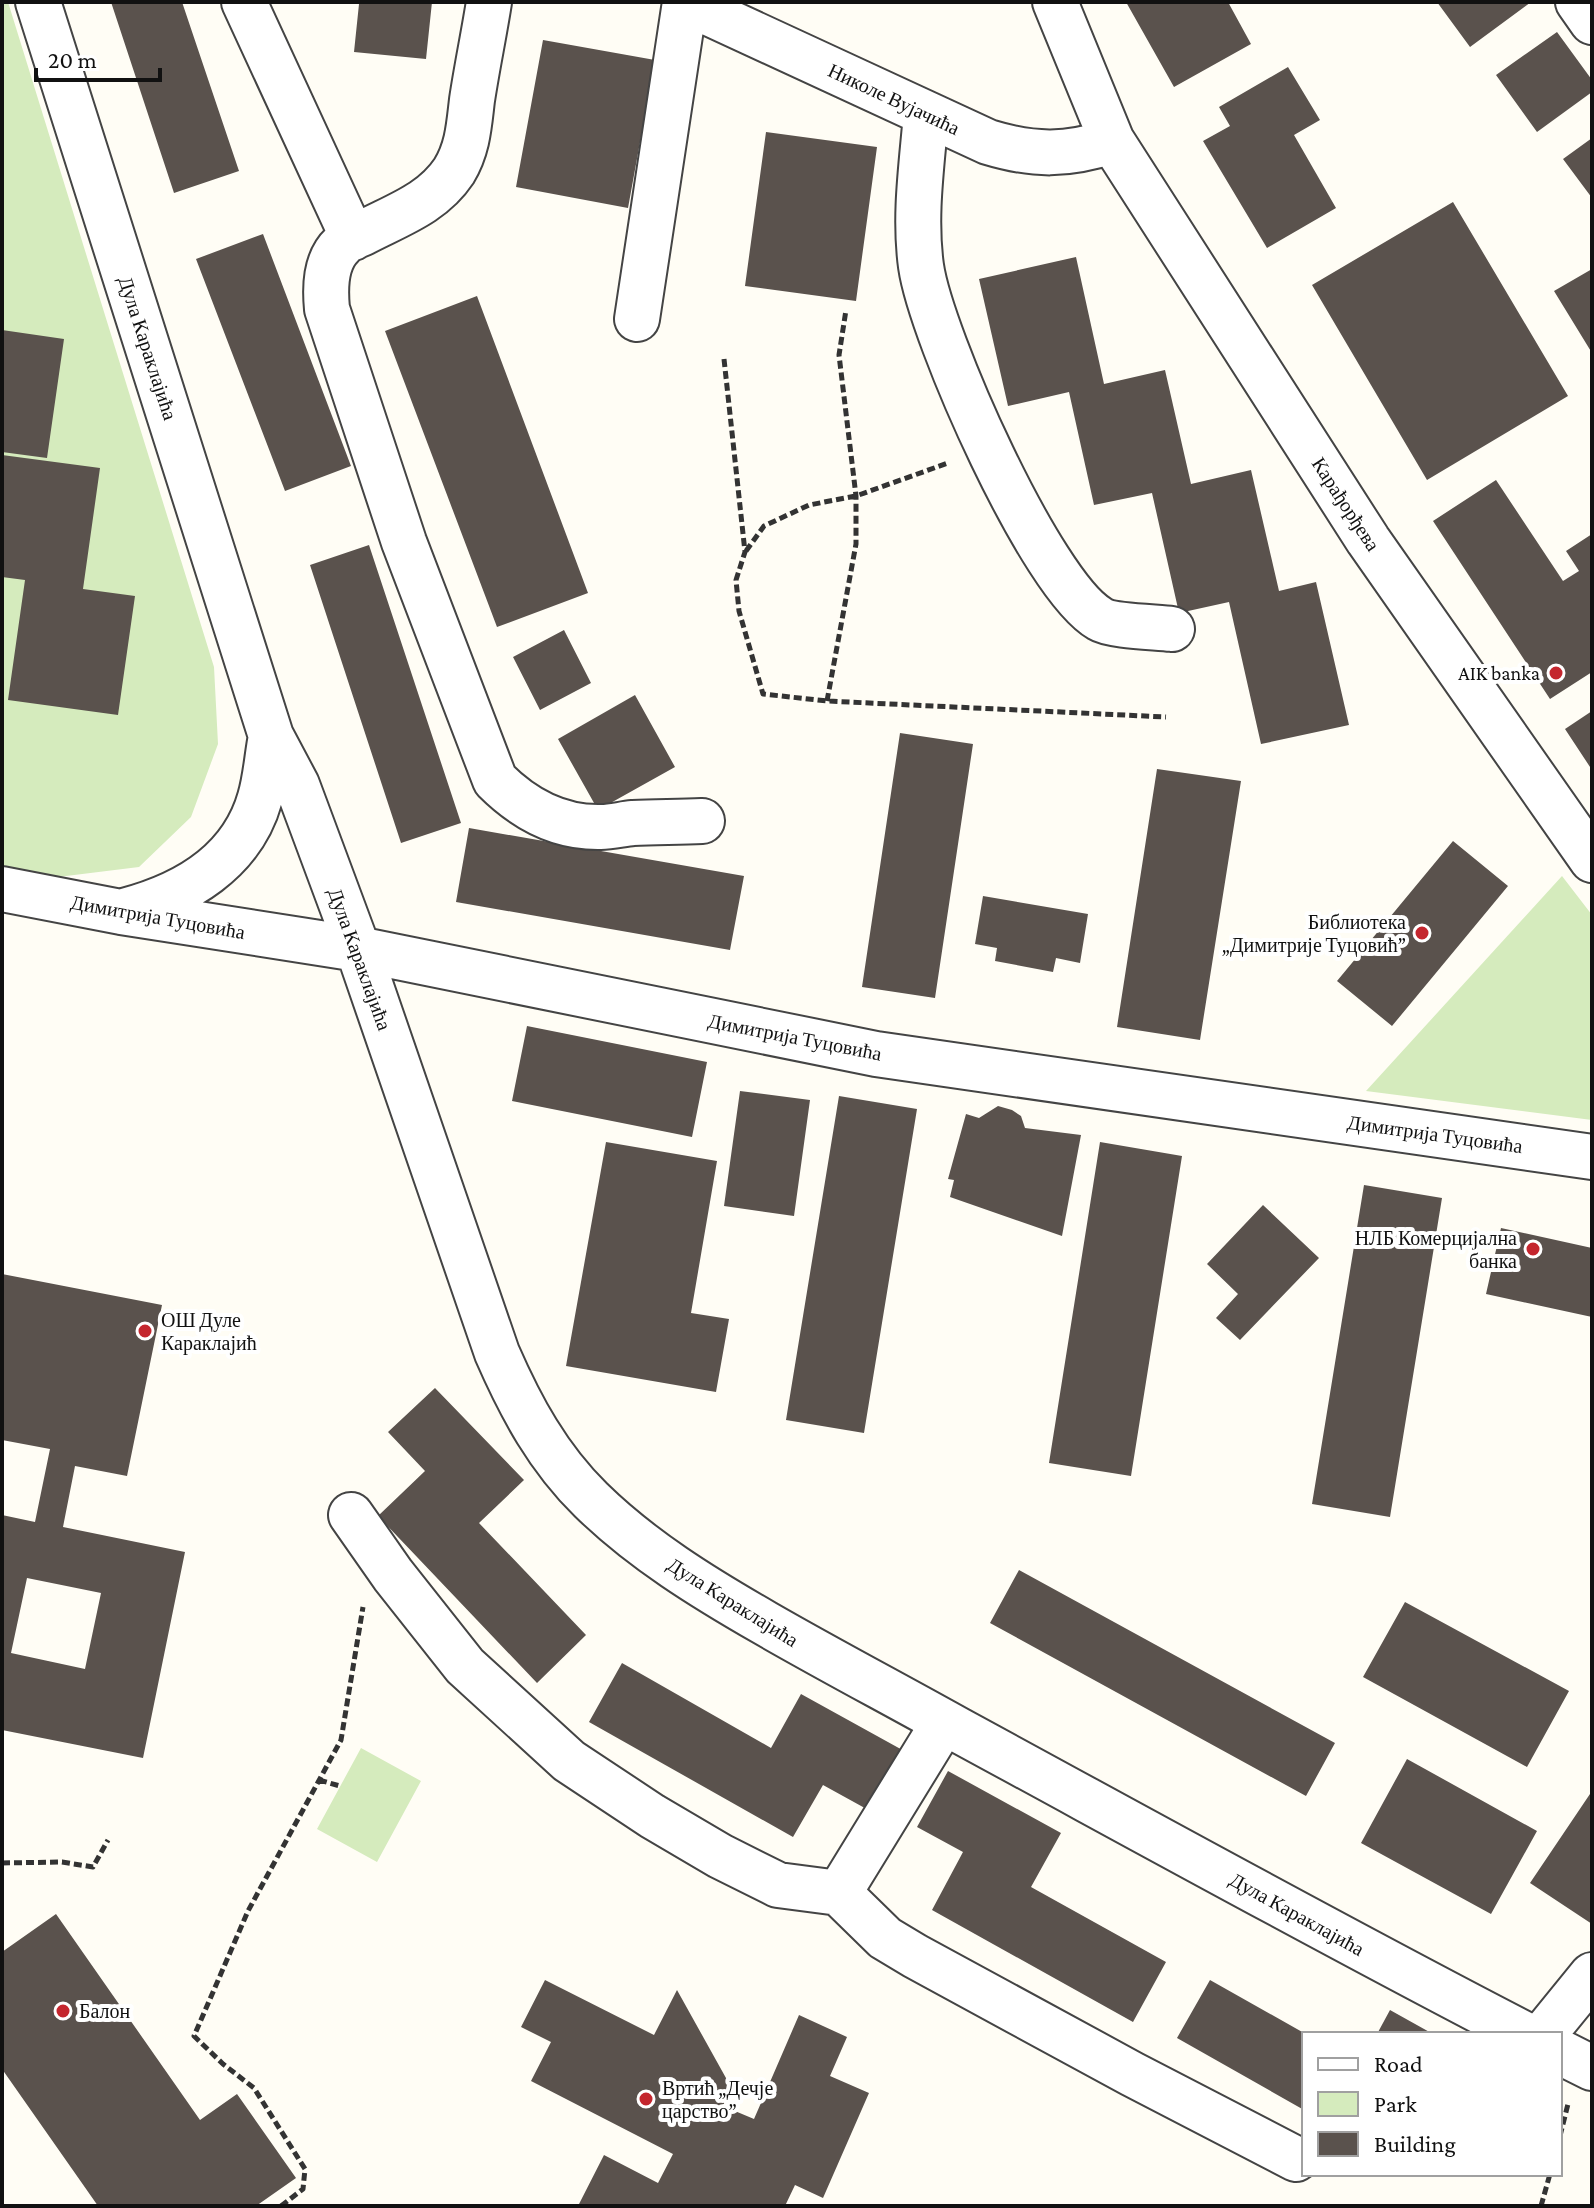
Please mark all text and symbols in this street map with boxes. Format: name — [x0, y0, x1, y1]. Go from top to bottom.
scale bar — [36, 32, 160, 82]
text: 20 m — [48, 46, 97, 73]
street label: Николе Вујачића — [824, 59, 963, 140]
street label: Дула Караклајића — [113, 273, 182, 423]
street label: Карађорђева — [1307, 453, 1384, 556]
place label: AIK banka — [1458, 662, 1540, 684]
marker: AIK banka — [1547, 664, 1565, 682]
street label: Дула Караклајића — [323, 885, 396, 1034]
street label: Димитрија Туцовића — [69, 891, 247, 944]
place label: Библиотека „Димитрије Туцовић” — [1222, 911, 1406, 957]
marker: Библиотека „Димитрије Туцовић” — [1413, 924, 1431, 942]
street label: Димитрија Туцовића — [706, 1009, 884, 1066]
street label: Димитрија Туцовића — [1346, 1111, 1524, 1158]
place label: НЛБ Комерцијална банка — [1355, 1227, 1517, 1272]
marker: НЛБ Комерцијална банка — [1524, 1240, 1542, 1258]
place label: ОШ Дуле Караклајић — [161, 1309, 257, 1355]
marker: ОШ Дуле Караклајић — [136, 1322, 154, 1340]
street label: Дула Караклајића — [663, 1553, 802, 1652]
street label: Дула Караклајића — [1226, 1868, 1368, 1961]
place label: Балон — [79, 2000, 131, 2022]
marker: Балон — [54, 2002, 72, 2020]
legend — [1302, 2032, 1562, 2176]
text: Road — [1374, 2050, 1423, 2077]
place label: Вртић „Дечје царство” — [662, 2077, 773, 2123]
marker: Вртић „Дечје царство” — [637, 2090, 655, 2108]
text: Park — [1374, 2090, 1417, 2117]
text: Building — [1374, 2130, 1456, 2157]

